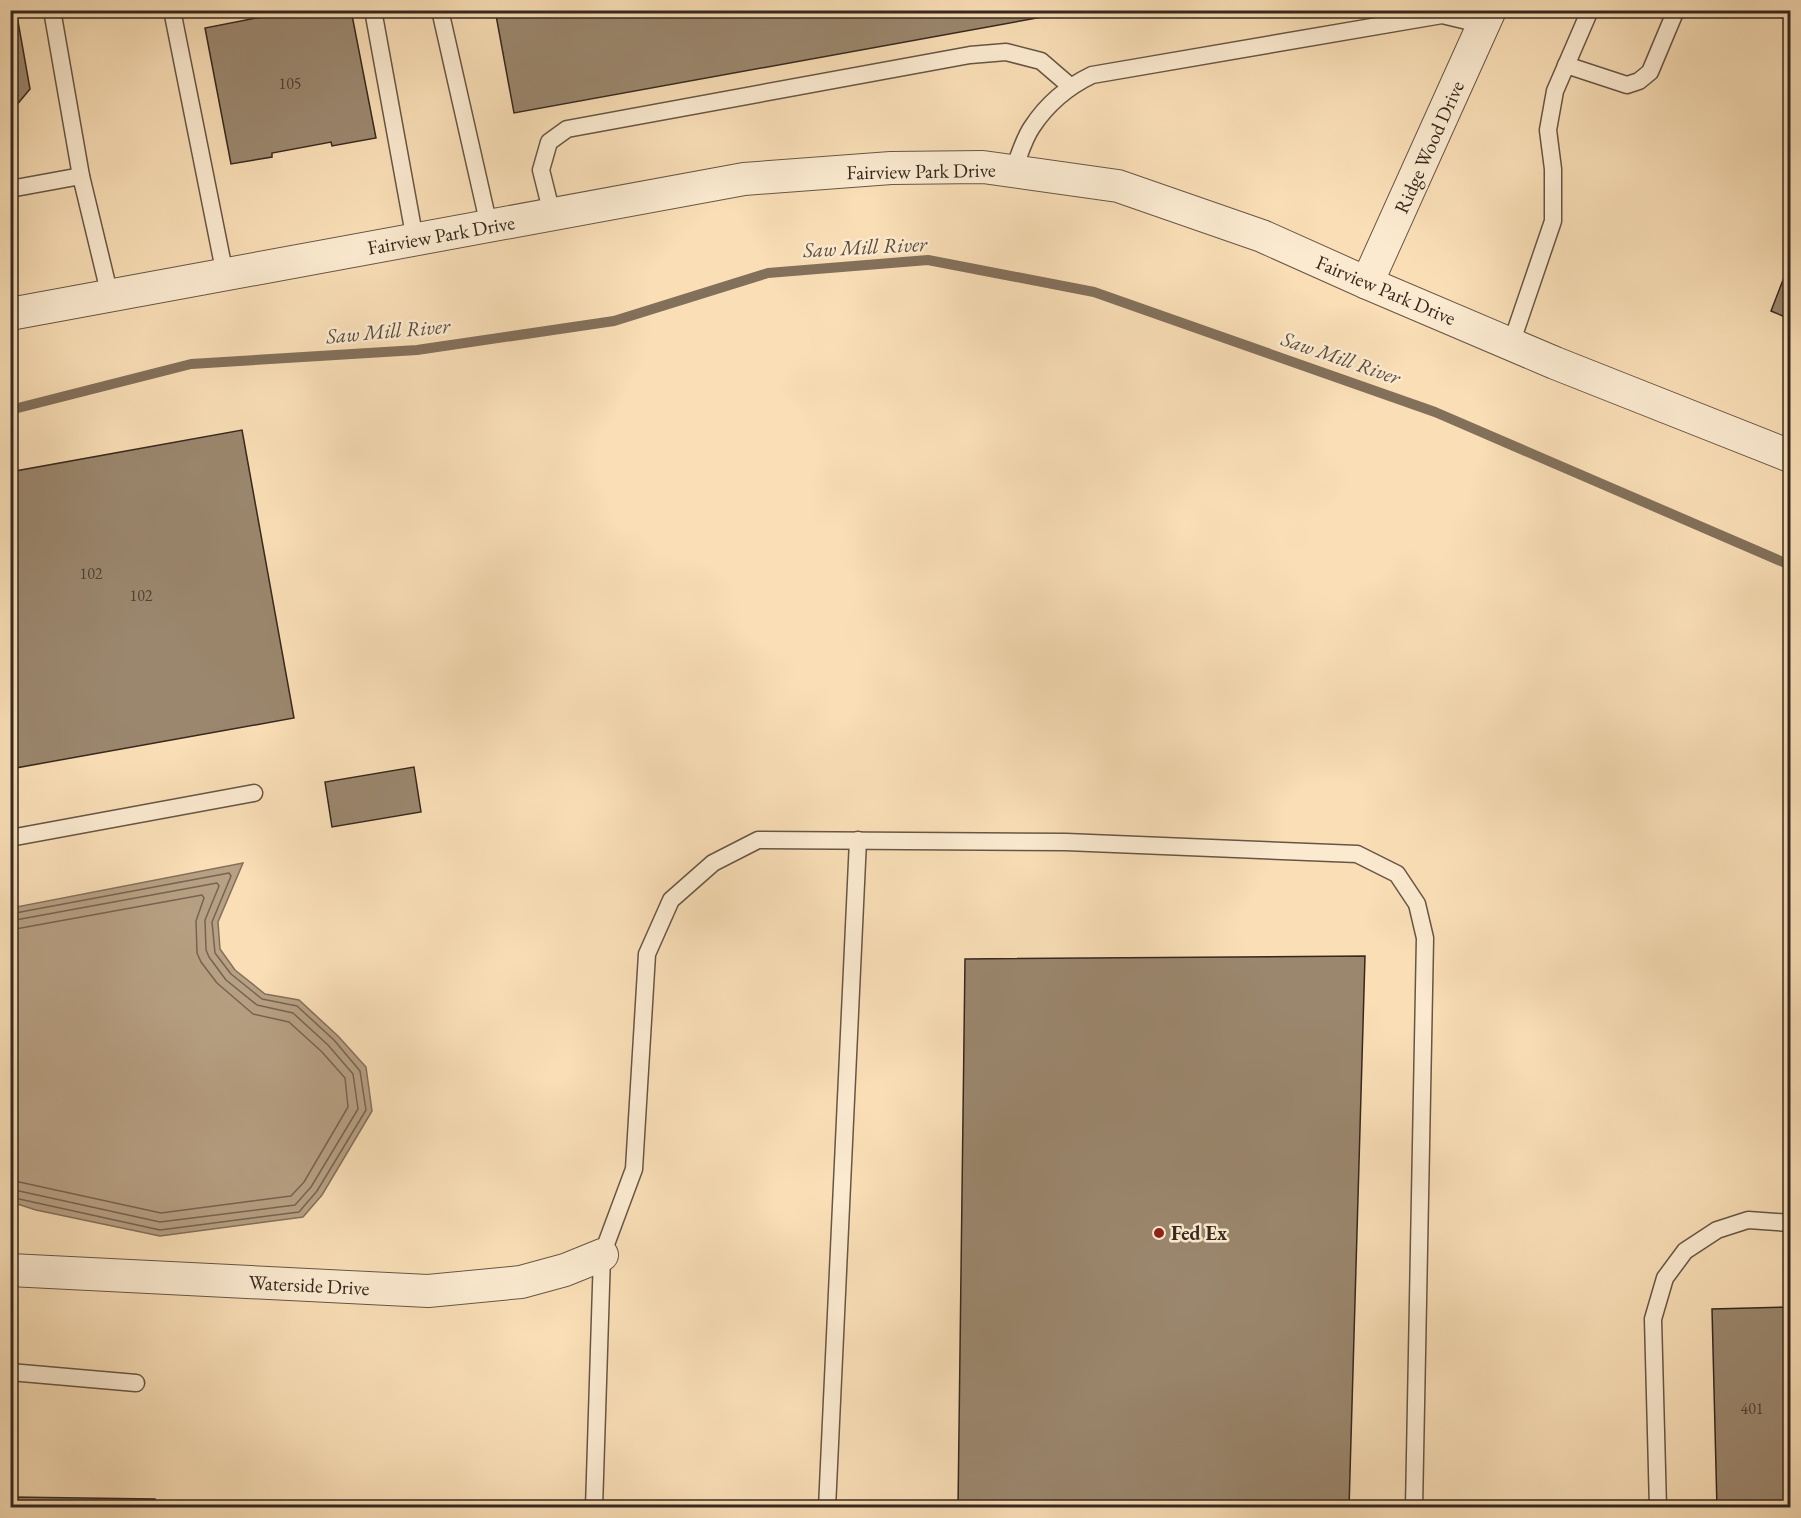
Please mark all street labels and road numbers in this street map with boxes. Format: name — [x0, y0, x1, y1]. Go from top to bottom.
street label: Ridge Wood Drive — [1388, 76, 1470, 217]
street label: Fairview Park Drive — [846, 157, 996, 185]
street label: Fairview Park Drive — [365, 209, 517, 261]
street label: Fairview Park Drive — [1312, 249, 1460, 331]
street label: Waterside Drive — [248, 1269, 370, 1301]

